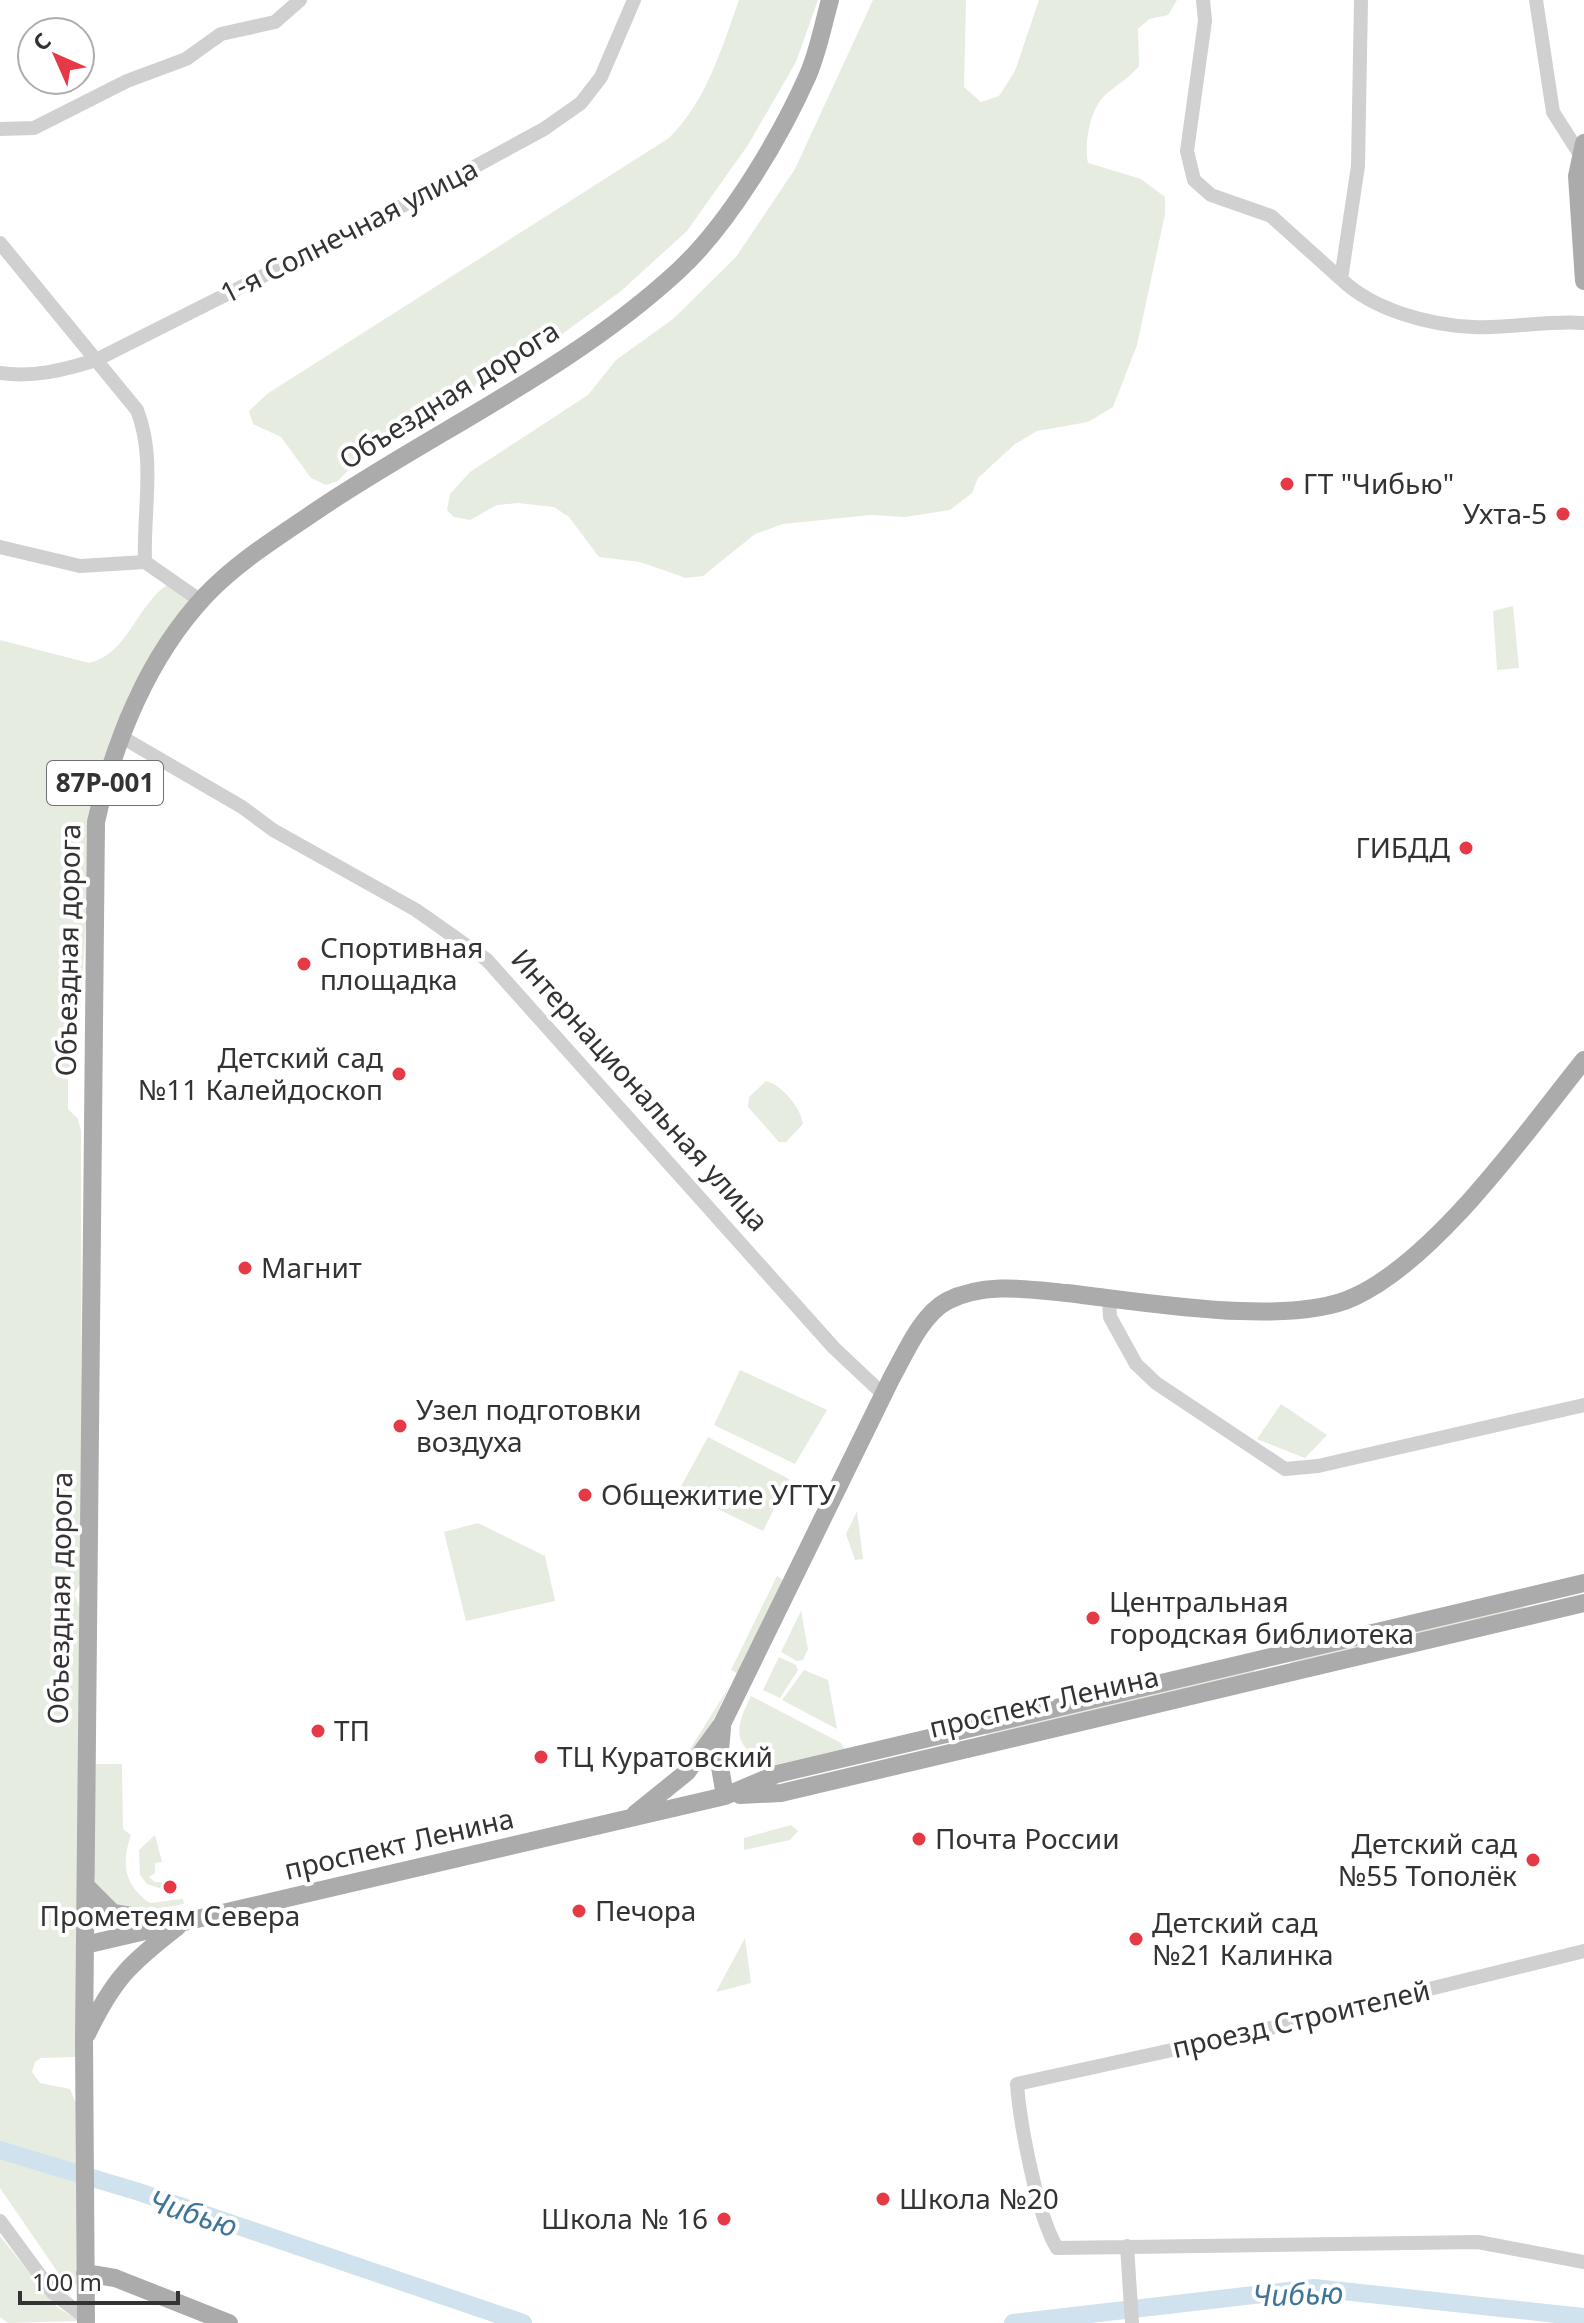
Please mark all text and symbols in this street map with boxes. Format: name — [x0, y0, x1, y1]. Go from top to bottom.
north arrow — [16, 16, 96, 96]
text: С — [26, 26, 57, 57]
street label: 1-я Солнечная улица — [213, 149, 484, 311]
street label: Объездная дорога — [331, 311, 566, 477]
place label: ГТ "Чибью" — [1303, 464, 1454, 502]
marker: ГТ "Чибью" — [1278, 475, 1296, 493]
place label: Ухта-5 — [1463, 494, 1547, 532]
marker: Ухта-5 — [1554, 505, 1572, 523]
road number: 87Р-001 — [47, 761, 163, 805]
street label: Объездная дорога — [46, 823, 88, 1077]
place label: ГИБДД — [1355, 828, 1451, 866]
marker: ГИБДД — [1457, 839, 1475, 857]
place label: Спортивная площадка — [320, 928, 483, 998]
street label: Интернациональная улица — [504, 940, 778, 1239]
marker: Спортивная площадка — [295, 955, 313, 973]
place label: Детский сад №11 Калейдоскоп — [138, 1038, 383, 1108]
marker: Детский сад №11 Калейдоскоп — [390, 1065, 408, 1083]
place label: Магнит — [261, 1248, 362, 1286]
marker: Магнит — [236, 1259, 254, 1277]
place label: Узел подготовки воздуха — [416, 1390, 642, 1460]
marker: Узел подготовки воздуха — [391, 1417, 409, 1435]
street label: Объездная дорога — [38, 1471, 80, 1725]
place label: Общежитие УГТУ — [601, 1475, 836, 1513]
marker: Общежитие УГТУ — [576, 1486, 594, 1504]
place label: Центральная городская библиотека — [1109, 1582, 1414, 1652]
marker: Центральная городская библиотека — [1084, 1609, 1102, 1627]
street label: проспект Ленина — [925, 1656, 1162, 1746]
place label: ТП — [334, 1711, 370, 1749]
marker: ТП — [309, 1722, 327, 1740]
place label: ТЦ Куратовский — [557, 1737, 773, 1775]
marker: ТЦ Куратовский — [532, 1748, 550, 1766]
street label: проспект Ленина — [280, 1798, 517, 1888]
place label: Почта России — [935, 1819, 1120, 1857]
place label: Детский сад №55 Тополёк — [1338, 1824, 1517, 1894]
marker: Почта России — [910, 1830, 928, 1848]
marker: Детский сад №55 Тополёк — [1524, 1851, 1542, 1869]
marker: Прометеям Севера — [161, 1878, 179, 1896]
place label: Печора — [595, 1891, 696, 1929]
place label: Прометеям Севера — [40, 1896, 300, 1934]
marker: Печора — [570, 1902, 588, 1920]
place label: Детский сад №21 Калинка — [1152, 1903, 1334, 1973]
marker: Детский сад №21 Калинка — [1127, 1930, 1145, 1948]
street label: проезд Строителей — [1168, 1970, 1433, 2066]
water label: Чибью — [144, 2179, 243, 2246]
place label: Школа №20 — [899, 2179, 1059, 2217]
marker: Школа №20 — [874, 2190, 892, 2208]
place label: Школа № 16 — [541, 2199, 708, 2237]
marker: Школа № 16 — [715, 2210, 733, 2228]
scale bar — [20, 2255, 178, 2305]
text: 100 m — [32, 2265, 102, 2298]
water label: Чибью — [1252, 2271, 1344, 2316]

